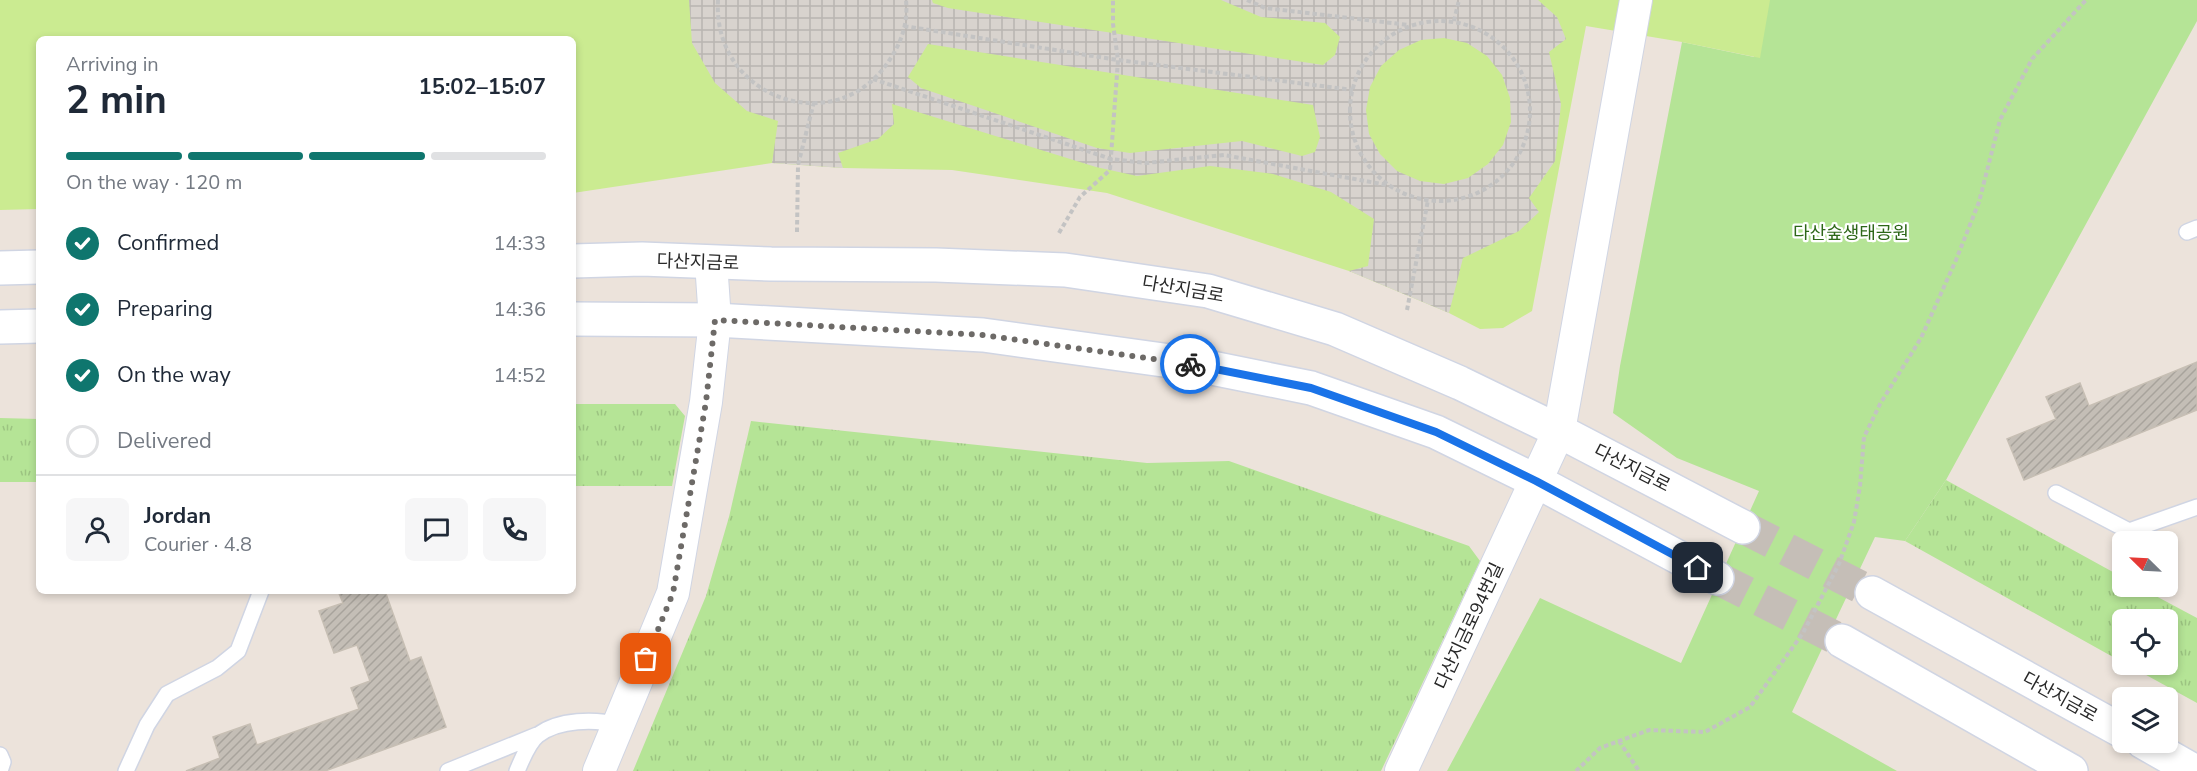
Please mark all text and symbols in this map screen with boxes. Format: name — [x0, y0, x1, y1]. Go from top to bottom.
text: Arriving in — [66, 51, 159, 78]
text: 15:02–15:07 — [418, 72, 546, 102]
text: 2 min — [66, 74, 167, 127]
text: On the way · 120 m — [66, 169, 242, 196]
park label: 다산숲생태공원 — [1793, 221, 1909, 245]
icon: check — [66, 227, 99, 260]
text: Confirmed — [117, 228, 219, 258]
text: 14:33 — [493, 230, 546, 257]
street label: 다산지금로 — [656, 249, 740, 275]
street label: 다산지금로 — [1140, 270, 1226, 308]
icon: check — [66, 293, 99, 326]
text: Preparing — [117, 294, 213, 324]
text: 14:36 — [493, 296, 546, 323]
courier — [1160, 334, 1220, 394]
icon: bike — [1174, 348, 1207, 381]
icon: check — [66, 359, 99, 392]
text: On the way — [117, 360, 231, 390]
text: 14:52 — [493, 362, 546, 389]
text: Delivered — [117, 426, 212, 456]
street label: 다산지금로 — [1590, 439, 1674, 497]
button: person — [66, 498, 129, 561]
button: chat — [405, 498, 468, 561]
button: phone — [483, 498, 546, 561]
text: Jordan — [144, 501, 211, 531]
text: Courier · 4.8 — [144, 531, 252, 558]
north arrow — [2112, 531, 2178, 597]
map controls — [2112, 531, 2178, 753]
pin — [1672, 542, 1723, 593]
icon: home — [1681, 551, 1714, 584]
street label: 다산지금로94번길 — [1429, 559, 1509, 693]
button: locate — [2112, 609, 2178, 675]
pin — [620, 633, 671, 684]
icon: bag — [629, 642, 662, 675]
street label: 다산지금로 — [2018, 666, 2102, 728]
button: layers — [2112, 687, 2178, 753]

